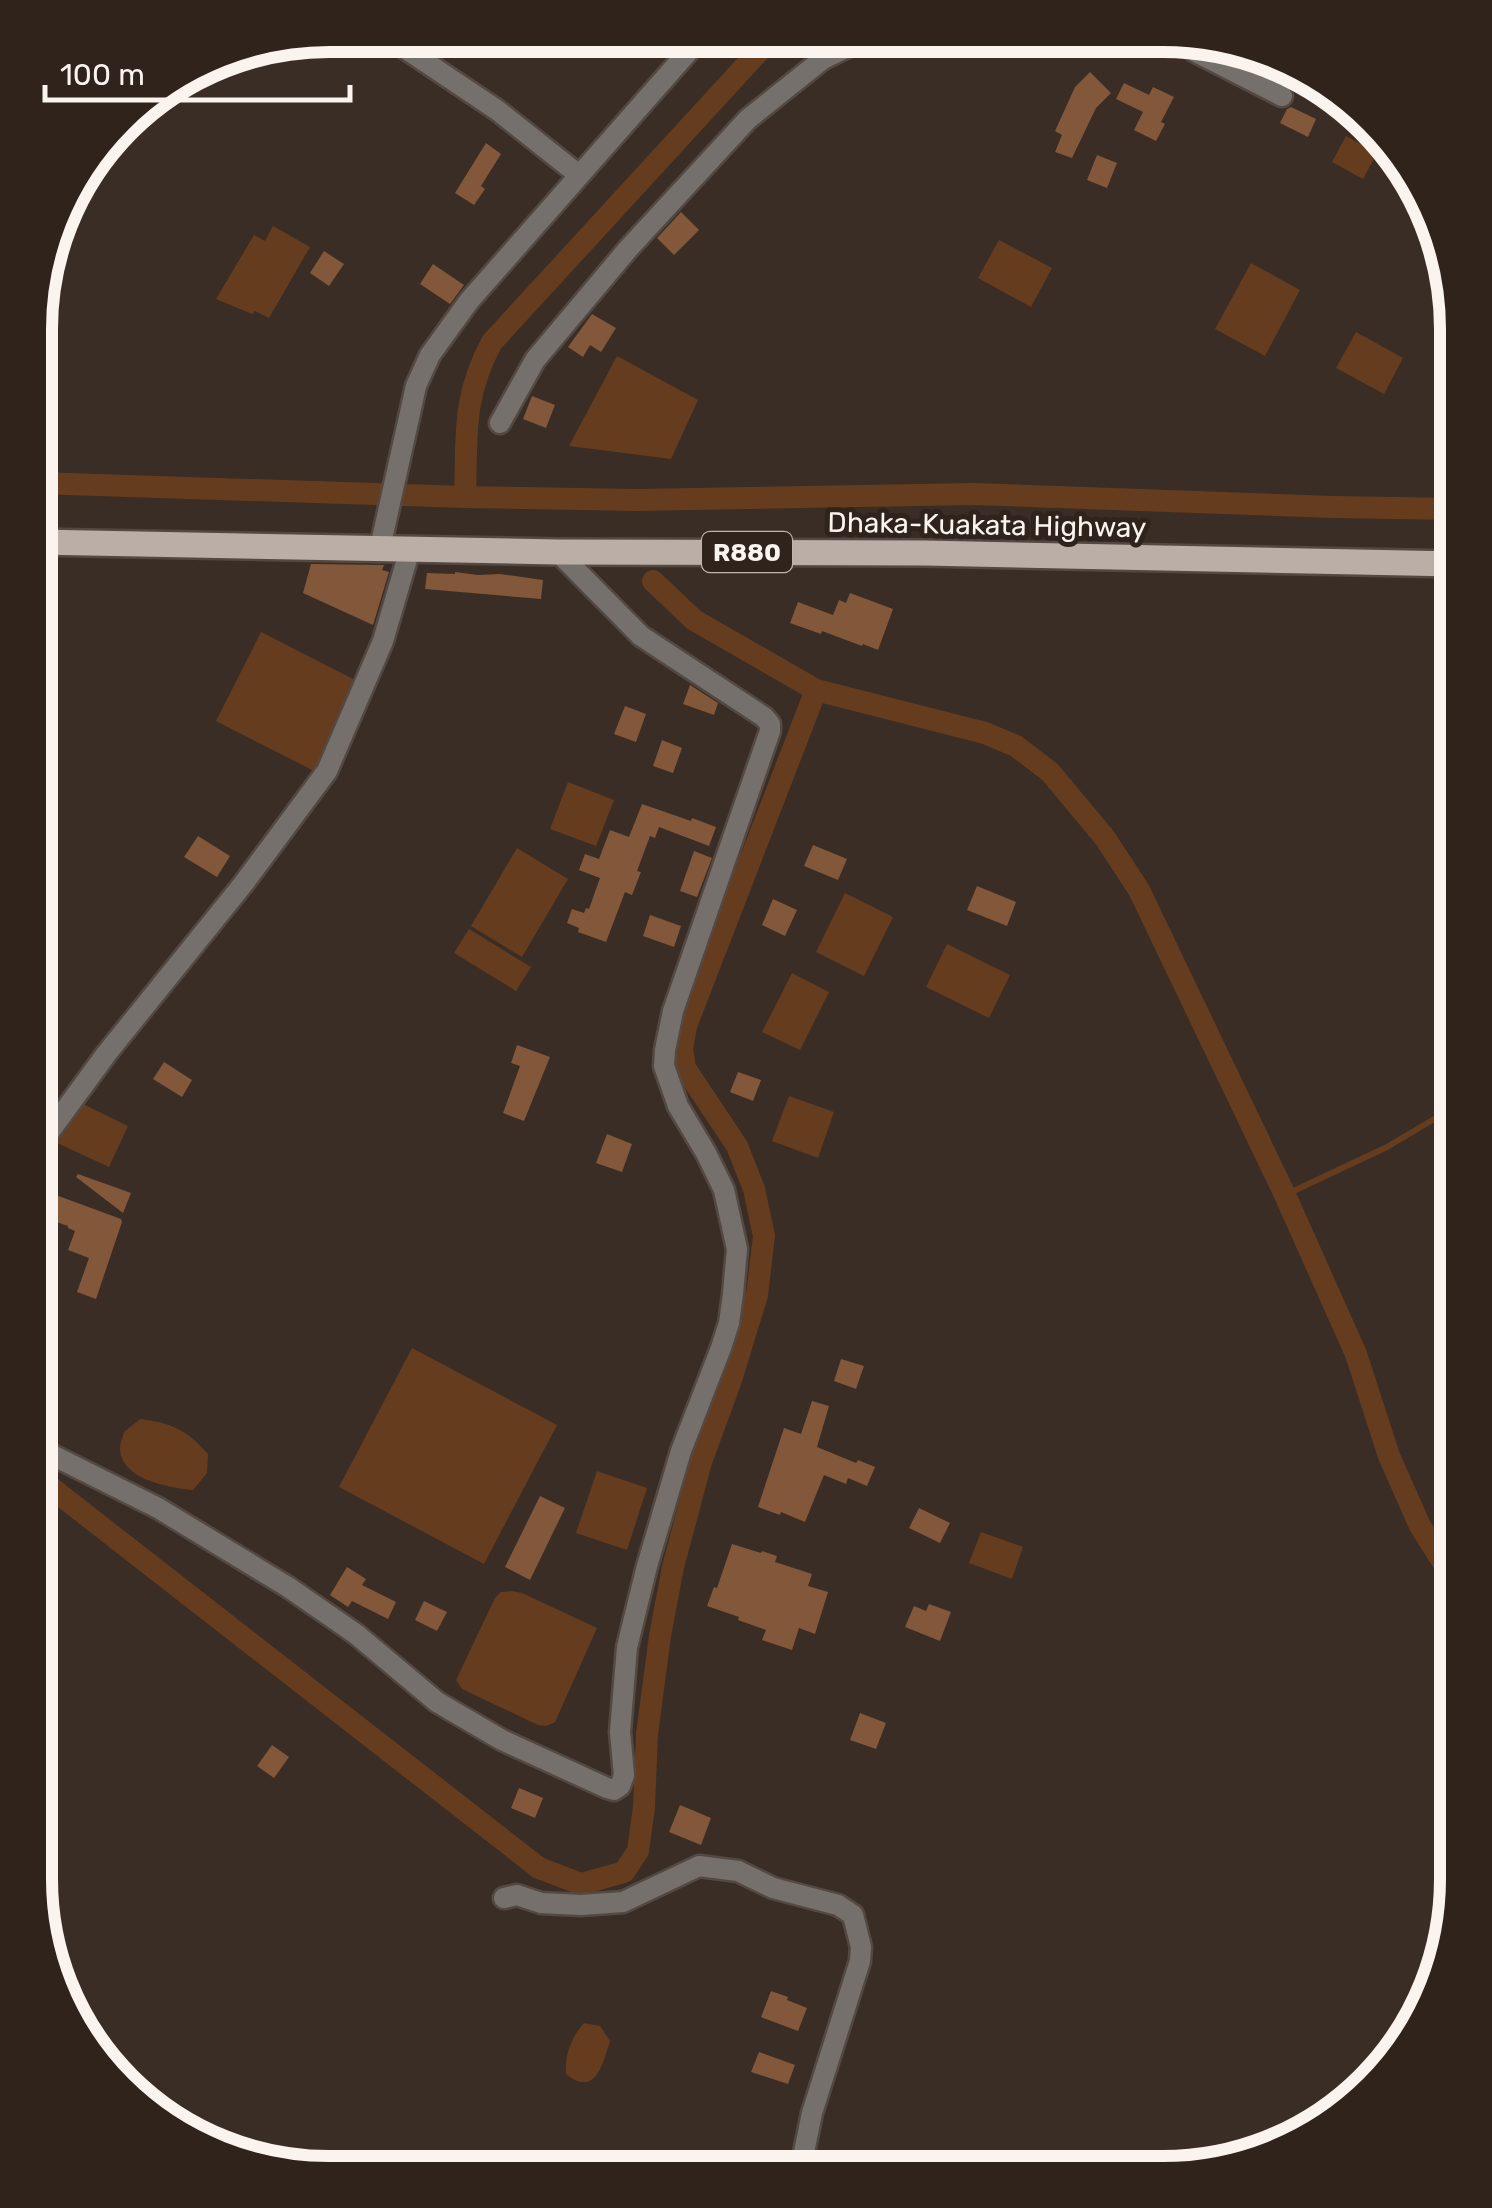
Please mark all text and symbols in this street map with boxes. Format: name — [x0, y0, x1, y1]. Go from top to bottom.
scale bar — [45, 40, 350, 102]
text: 100 m — [60, 57, 145, 93]
street label: Dhaka-Kuakata Highway — [827, 506, 1147, 544]
road number: R880 — [702, 532, 792, 572]

